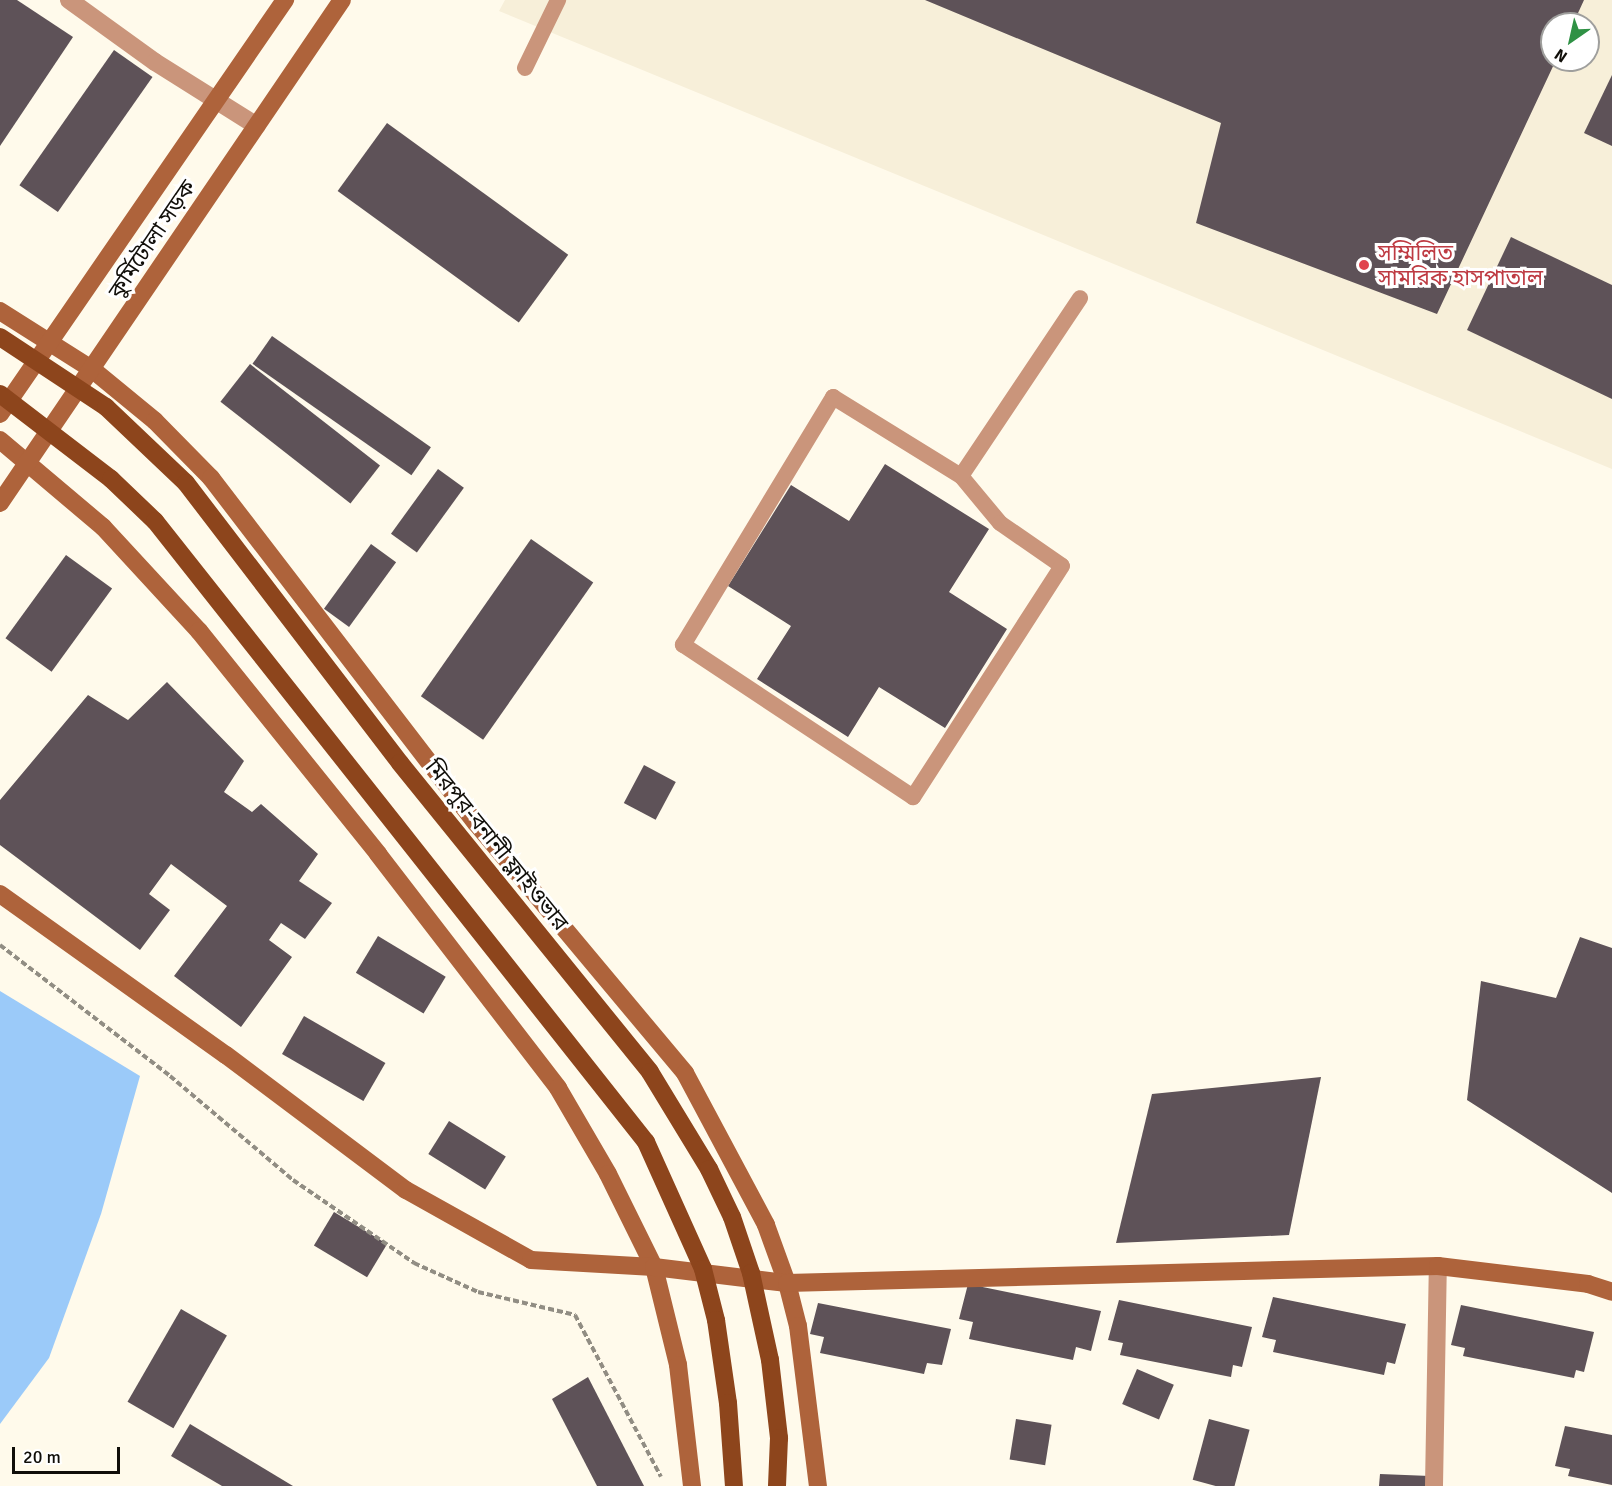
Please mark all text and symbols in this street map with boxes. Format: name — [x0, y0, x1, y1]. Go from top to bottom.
north arrow — [1540, 12, 1600, 72]
text: N — [1551, 44, 1571, 67]
street label: কুর্মিটোলা সড়ক — [103, 175, 201, 303]
place label: সম্মিলিত সামরিক হাসপাতাল — [1378, 239, 1543, 290]
marker: সম্মিলিত সামরিক হাসপাতাল — [1355, 256, 1373, 274]
street label: মিরপুর-বনানী ফ্লাইওভার — [420, 754, 574, 936]
scale bar — [15, 1435, 123, 1473]
text: 20 m — [23, 1446, 61, 1468]

